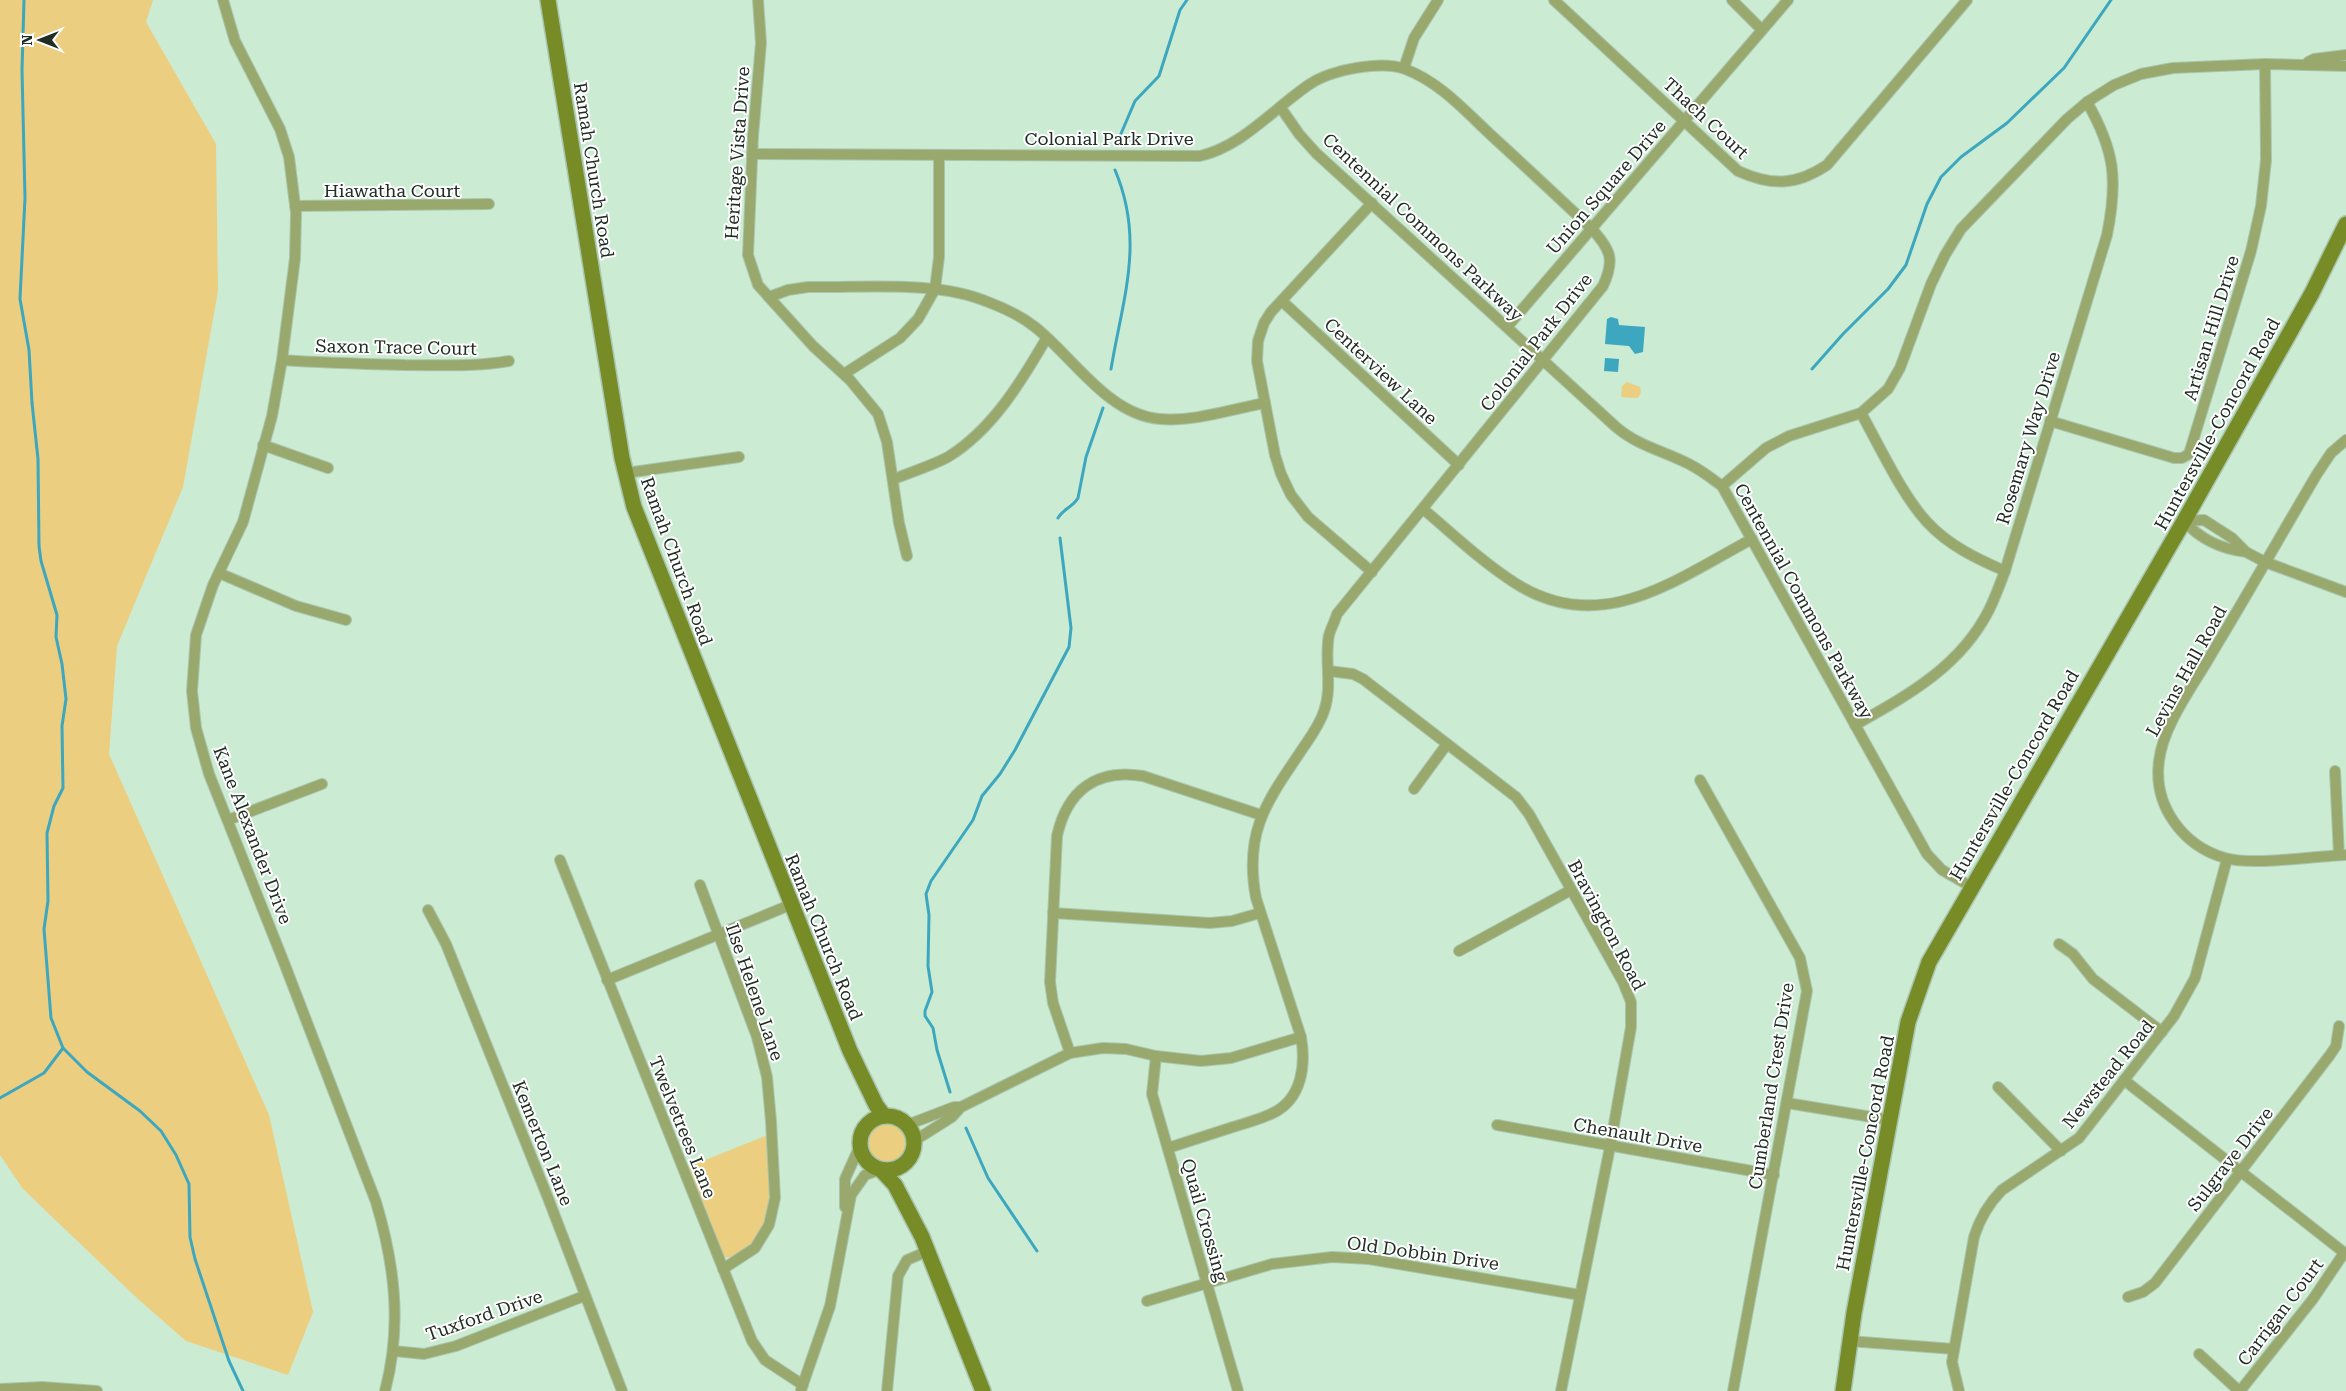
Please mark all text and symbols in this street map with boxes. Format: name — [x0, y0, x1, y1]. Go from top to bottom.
north arrow — [15, 15, 65, 65]
text: N — [19, 34, 35, 45]
street label: Heritage Vista Drive — [720, 66, 754, 240]
street label: Thach Court — [1659, 73, 1753, 163]
street label: Ramah Church Road — [570, 81, 618, 260]
street label: Union Square Drive — [1542, 115, 1670, 258]
street label: Colonial Park Drive — [1024, 128, 1194, 149]
street label: Centennial Commons Parkway — [1318, 128, 1528, 326]
street label: Hiawatha Court — [324, 180, 461, 201]
street label: Artisan Hill Drive — [2179, 253, 2243, 403]
street label: Colonial Park Drive — [1476, 269, 1596, 415]
street label: Centerview Lane — [1320, 313, 1442, 429]
street label: Huntersville-Concord Road — [2150, 314, 2284, 534]
street label: Saxon Trace Court — [315, 335, 477, 359]
street label: Rosemary Way Drive — [1992, 349, 2064, 527]
street label: Ramah Church Road — [637, 474, 717, 649]
street label: Centennial Commons Parkway — [1730, 479, 1878, 723]
street label: Levins Hall Road — [2141, 602, 2231, 740]
street label: Huntersville-Concord Road — [1945, 666, 2083, 884]
street label: Kane Alexander Drive — [209, 743, 297, 927]
street label: Ramah Church Road — [781, 851, 867, 1024]
street label: Bravington Road — [1564, 856, 1650, 994]
street label: Ilse Helene Lane — [722, 921, 788, 1063]
street label: Cumberland Crest Drive — [1744, 981, 1798, 1191]
street label: Newstead Road — [2058, 1015, 2158, 1132]
street label: Huntersville-Concord Road — [1832, 1033, 1898, 1272]
street label: Twelvetrees Lane — [645, 1053, 721, 1201]
street label: Kemerton Lane — [508, 1077, 578, 1209]
street label: Sulgrave Drive — [2183, 1103, 2277, 1215]
street label: Chenault Drive — [1572, 1113, 1704, 1157]
street label: Quail Crossing — [1177, 1156, 1233, 1285]
street label: Old Dobbin Drive — [1346, 1232, 1500, 1274]
street label: Carrigan Court — [2233, 1254, 2327, 1370]
street label: Tuxford Drive — [423, 1285, 545, 1345]

